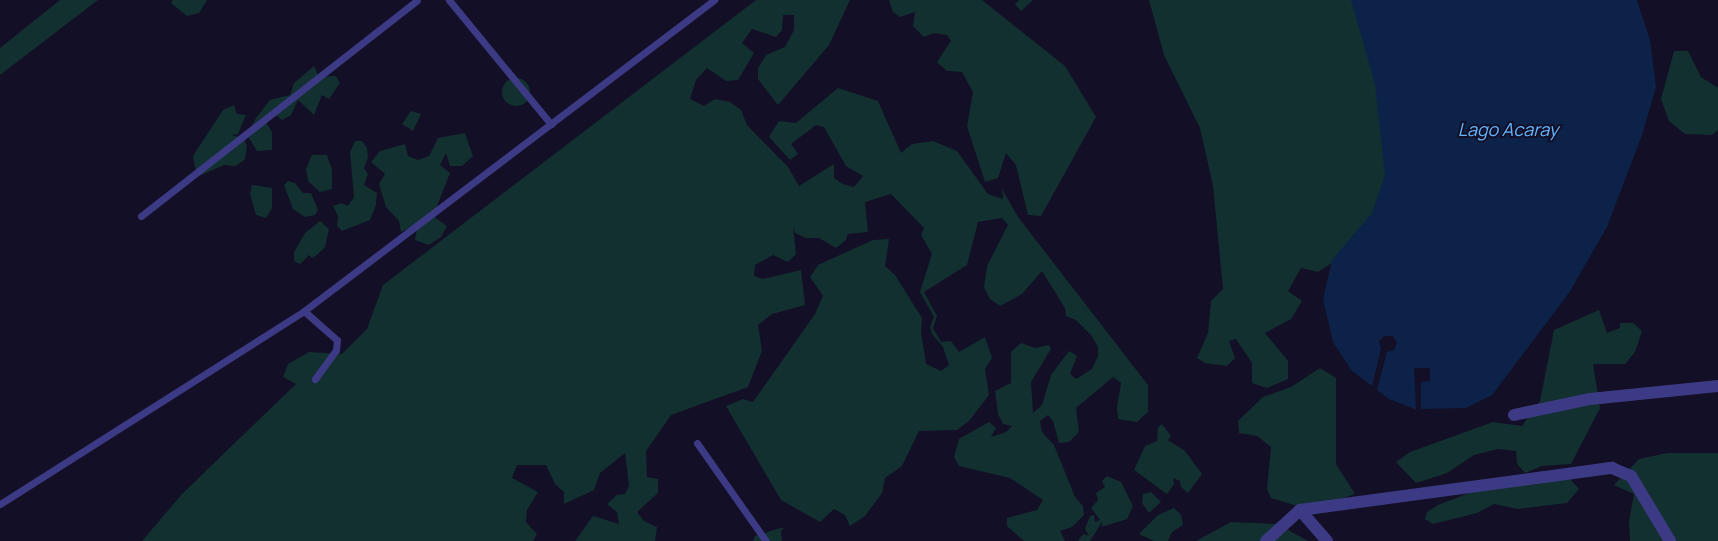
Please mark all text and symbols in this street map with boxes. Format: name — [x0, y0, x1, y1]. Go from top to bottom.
water label: Lago Acaray — [1458, 118, 1558, 140]

